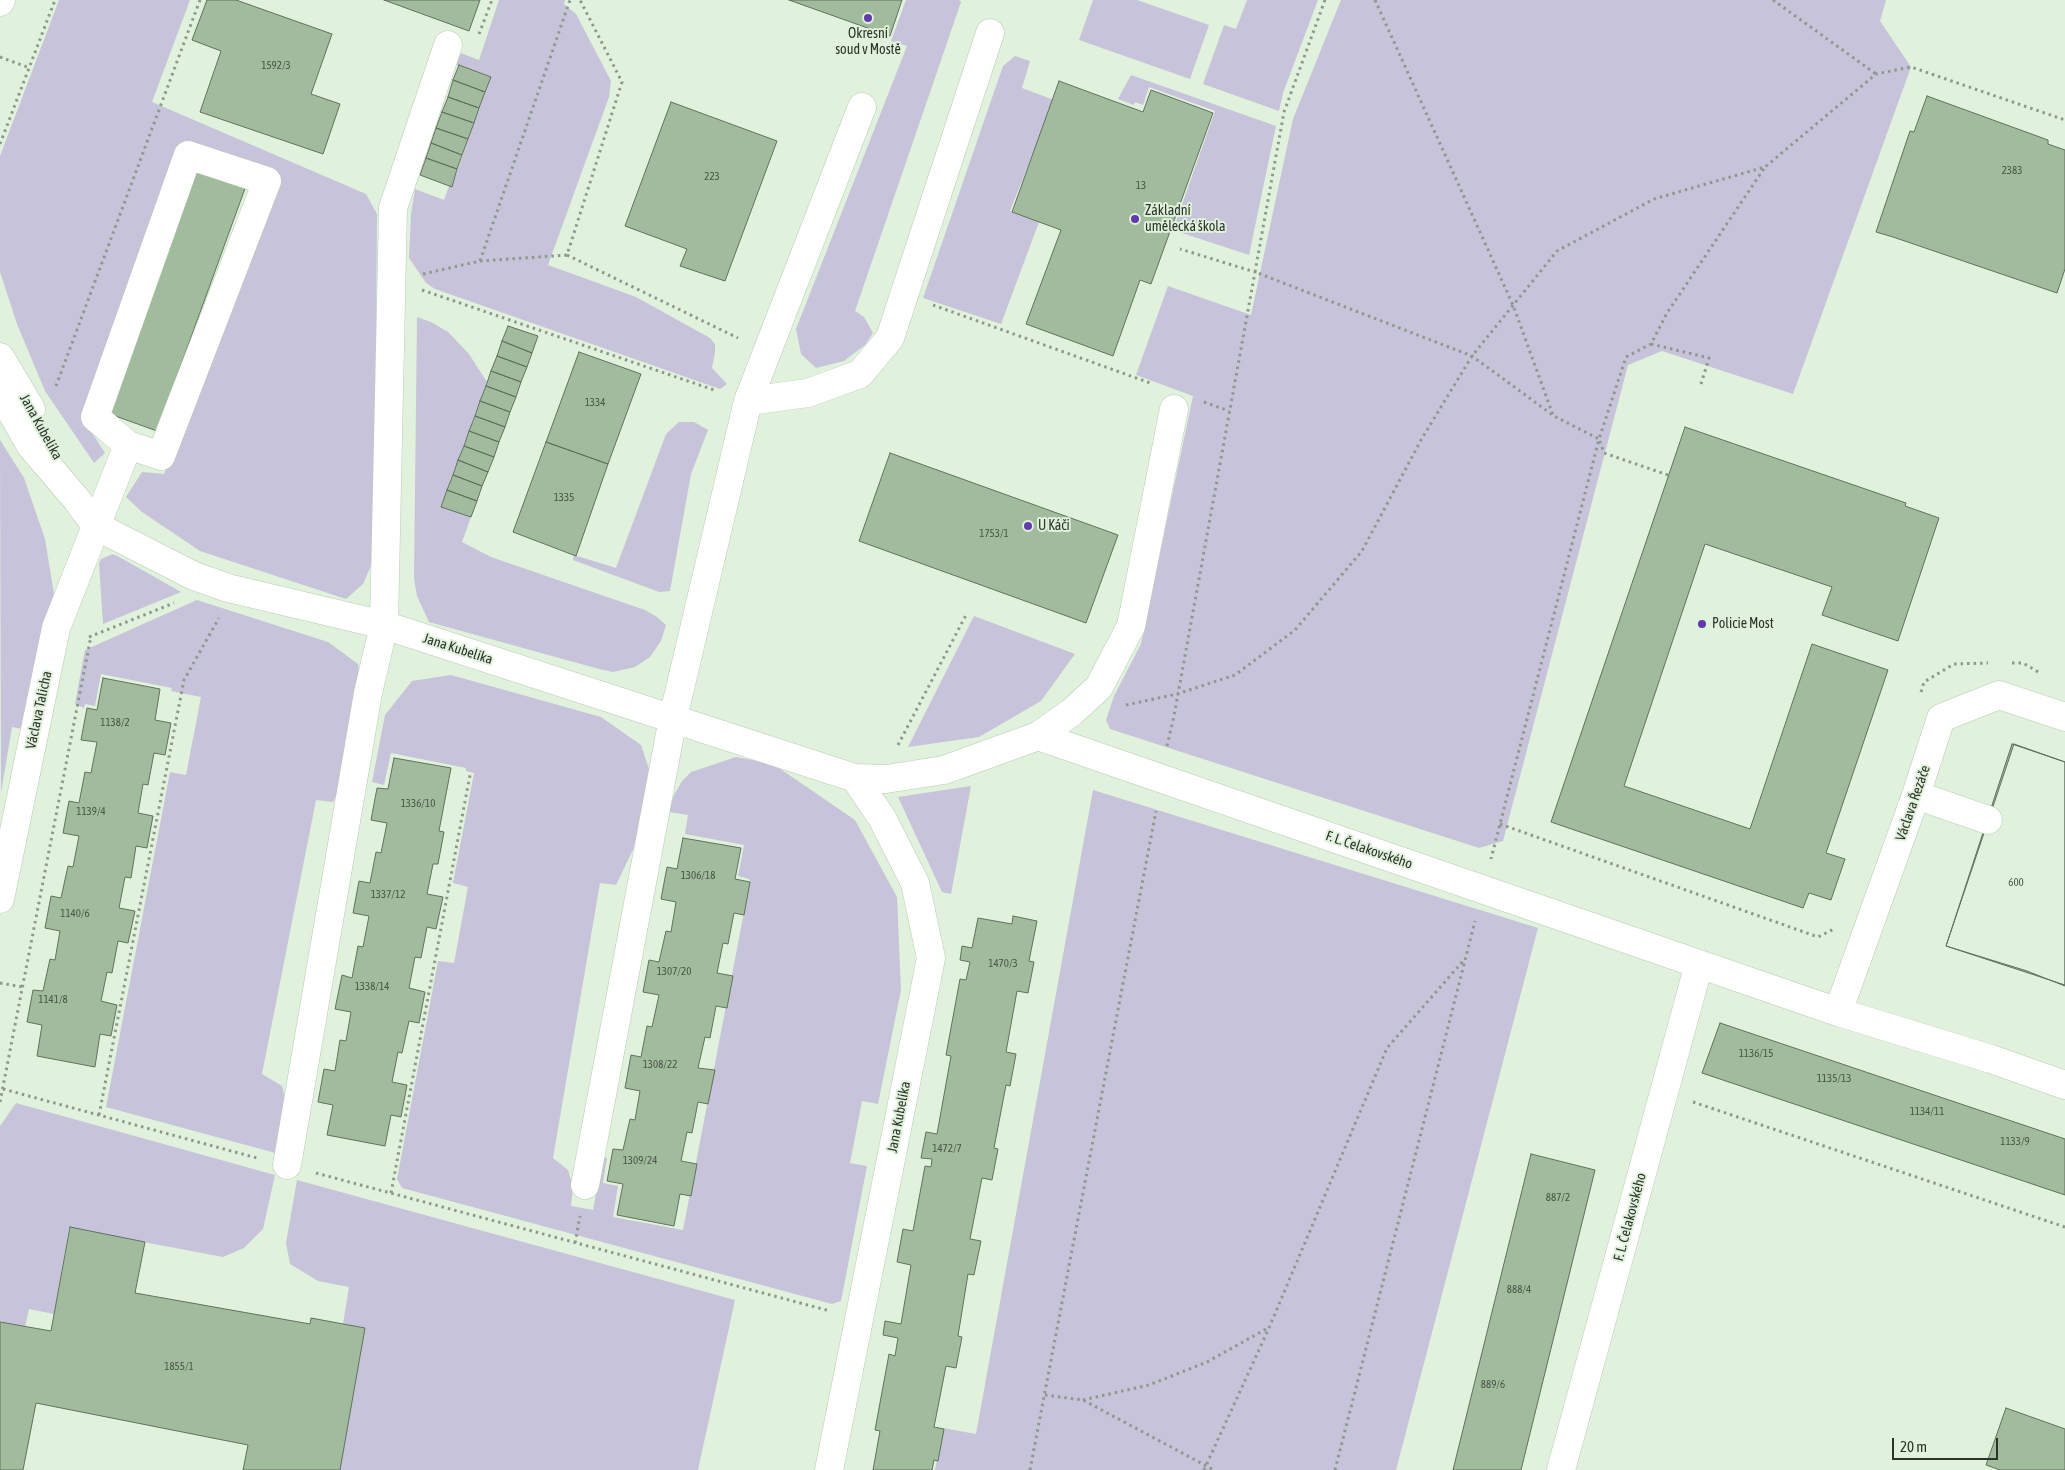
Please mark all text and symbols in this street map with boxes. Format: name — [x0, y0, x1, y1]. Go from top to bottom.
marker: Okresní soud v Mostě — [862, 12, 874, 24]
place label: Okresní soud v Mostě — [835, 26, 901, 58]
house number: 1592/3 — [261, 59, 291, 73]
house number: 2383 — [2002, 164, 2022, 178]
house number: 223 — [704, 170, 720, 184]
house number: 13 — [1136, 179, 1146, 193]
place label: Základní umělecká škola — [1145, 203, 1225, 236]
marker: Základní umělecká škola — [1129, 213, 1141, 225]
street label: Jana Kubelíka — [16, 391, 66, 463]
house number: 1334 — [585, 396, 605, 410]
house number: 1335 — [554, 491, 574, 505]
place label: U Káči — [1038, 518, 1070, 534]
marker: U Káči — [1022, 520, 1034, 532]
house number: 1753/1 — [979, 527, 1009, 541]
place label: Policie Most — [1712, 616, 1774, 632]
marker: Policie Most — [1696, 618, 1708, 630]
street label: Jana Kubelíka — [421, 630, 495, 668]
street label: Václava Talicha — [23, 669, 55, 751]
house number: 1138/2 — [100, 716, 130, 730]
street label: Václava Řezáče — [1892, 763, 1934, 843]
house number: 1336/10 — [401, 797, 435, 811]
house number: 1139/4 — [76, 805, 106, 819]
street label: F. L. Čelakovského — [1323, 827, 1415, 873]
house number: 1306/18 — [681, 869, 715, 883]
house number: 600 — [2008, 876, 2024, 890]
house number: 1337/12 — [371, 888, 405, 902]
house number: 1140/6 — [60, 907, 90, 921]
house number: 1470/3 — [988, 957, 1018, 971]
house number: 1307/20 — [657, 965, 691, 979]
house number: 1338/14 — [355, 980, 389, 994]
house number: 1141/8 — [38, 993, 68, 1007]
house number: 1136/15 — [1739, 1047, 1773, 1061]
house number: 1308/22 — [643, 1058, 677, 1072]
house number: 1135/13 — [1817, 1072, 1851, 1086]
street label: Jana Kubelíka — [884, 1080, 914, 1154]
house number: 1134/11 — [1910, 1105, 1944, 1119]
house number: 1133/9 — [2000, 1135, 2030, 1149]
house number: 1472/7 — [932, 1142, 962, 1156]
house number: 1309/24 — [623, 1154, 657, 1168]
street label: F. L. Čelakovského — [1610, 1171, 1650, 1263]
house number: 887/2 — [1546, 1191, 1570, 1205]
house number: 888/4 — [1507, 1283, 1531, 1297]
house number: 1855/1 — [164, 1360, 194, 1374]
house number: 889/6 — [1481, 1378, 1505, 1392]
scale bar — [1895, 1428, 2001, 1460]
text: 20 m — [1900, 1438, 1927, 1455]

